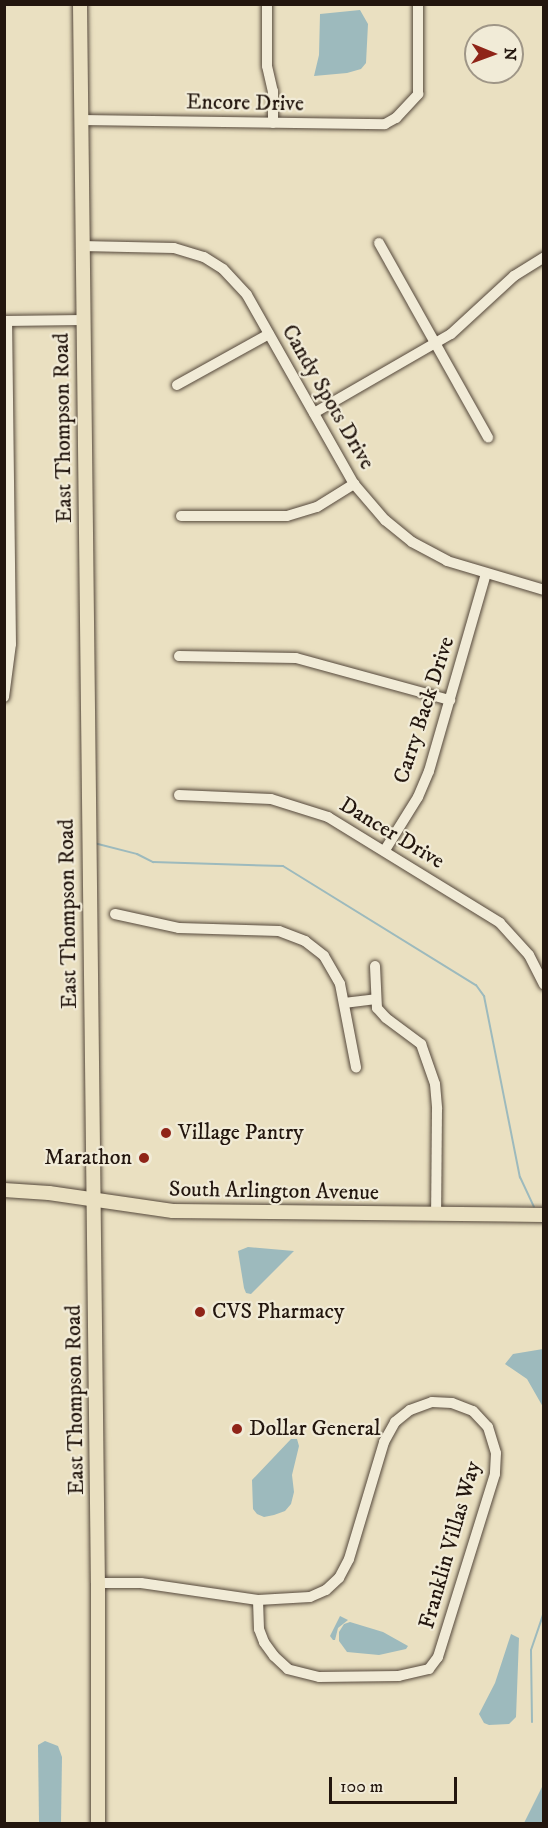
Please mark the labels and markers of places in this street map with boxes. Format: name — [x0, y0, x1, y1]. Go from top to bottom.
place label: Village Pantry — [178, 1120, 304, 1146]
marker: Village Pantry — [159, 1126, 173, 1140]
place label: Marathon — [44, 1145, 132, 1171]
marker: Marathon — [137, 1151, 151, 1165]
place label: CVS Pharmacy — [212, 1299, 344, 1325]
marker: CVS Pharmacy — [193, 1305, 207, 1319]
place label: Dollar General — [249, 1416, 381, 1442]
marker: Dollar General — [230, 1422, 244, 1436]

